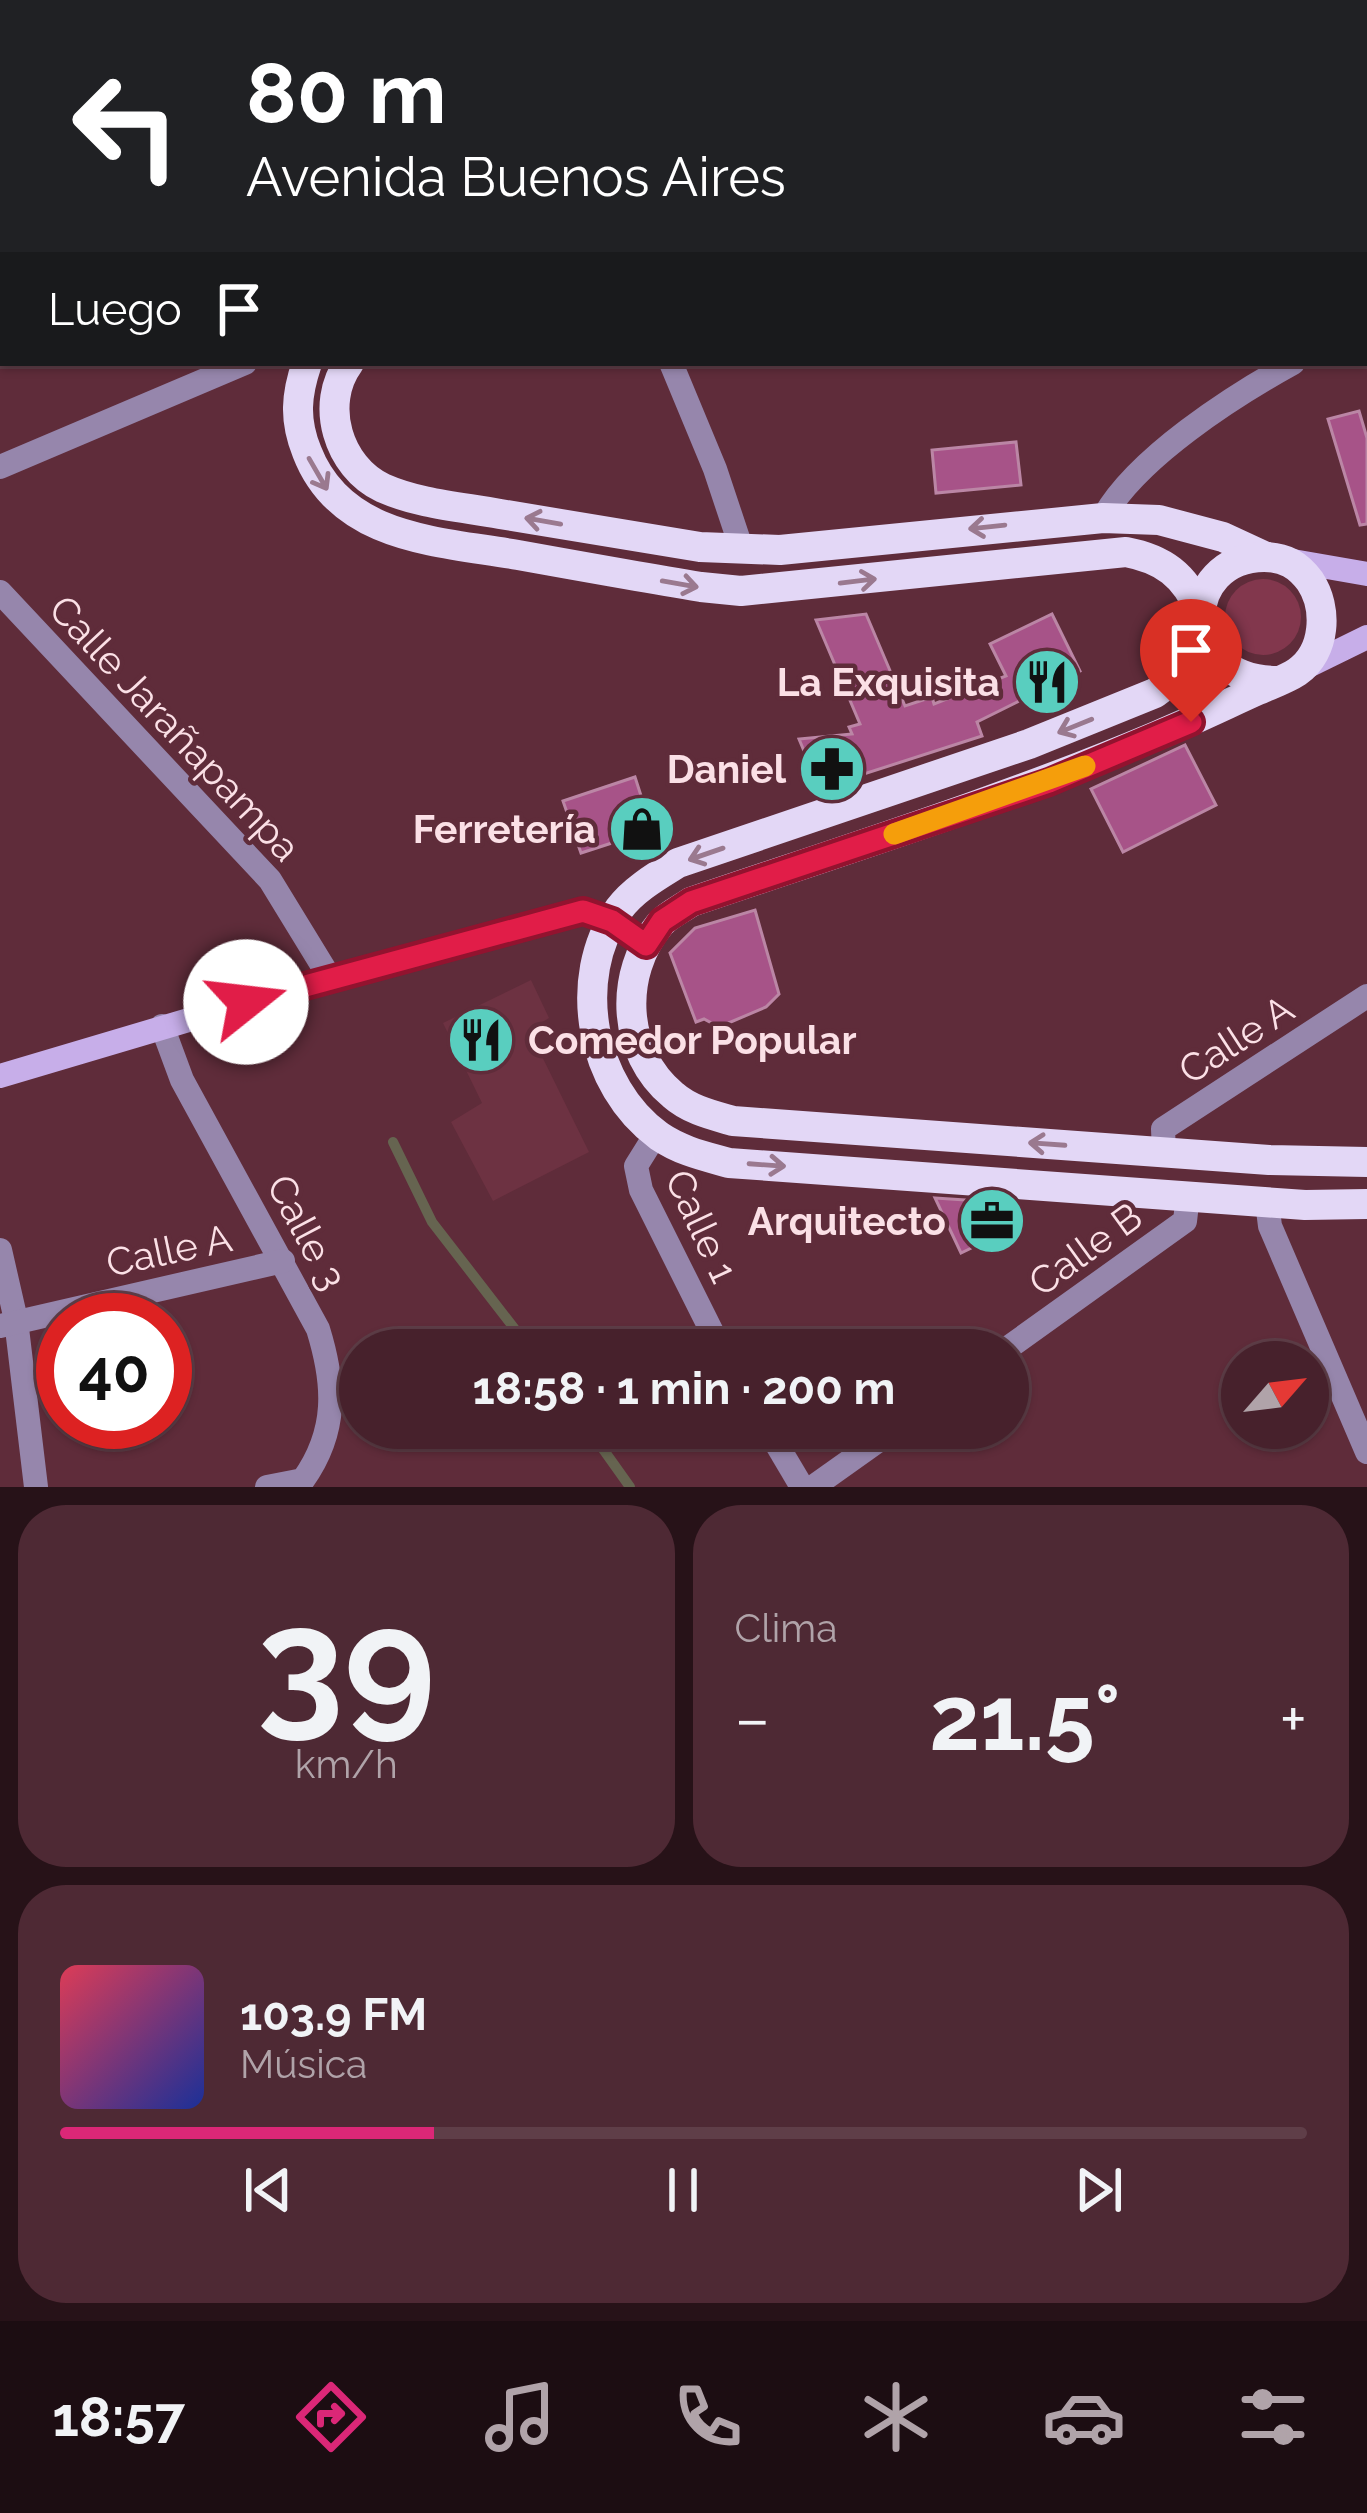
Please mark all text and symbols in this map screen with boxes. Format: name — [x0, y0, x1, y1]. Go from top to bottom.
text: 80 m — [246, 44, 447, 143]
icon: left — [48, 48, 204, 204]
text: Avenida Buenos Aires — [246, 145, 786, 209]
icon: arrive — [206, 276, 272, 342]
text: Luego — [48, 283, 182, 336]
one-way arrow — [307, 456, 331, 491]
one-way arrow — [524, 508, 563, 531]
one-way arrow — [968, 517, 1007, 539]
one-way arrow — [838, 569, 877, 591]
one-way arrow — [660, 573, 699, 596]
street label: Calle Jarañapampa — [40, 586, 310, 870]
pin — [1140, 599, 1242, 722]
icon: arrive — [1158, 617, 1224, 683]
restaurant icon: La Exquisita — [1012, 647, 1082, 717]
place label: La Exquisita — [777, 659, 1000, 705]
one-way arrow — [1057, 717, 1094, 738]
pharmacy icon: Daniel — [797, 734, 867, 804]
place label: Daniel — [667, 746, 787, 792]
shop icon: Ferretería — [607, 794, 677, 864]
place label: Ferretería — [413, 806, 596, 852]
one-way arrow — [688, 845, 725, 866]
position arrow — [183, 939, 309, 1065]
street label: Calle A — [1170, 985, 1302, 1093]
restaurant icon: Comedor Popular — [446, 1005, 516, 1075]
place label: Comedor Popular — [528, 1017, 857, 1063]
one-way arrow — [1028, 1132, 1067, 1155]
one-way arrow — [747, 1154, 786, 1177]
street label: Calle 1 — [656, 1162, 748, 1290]
street label: Calle 3 — [258, 1167, 356, 1297]
office icon: Arquitecto — [957, 1186, 1027, 1256]
street label: Calle B — [1020, 1193, 1150, 1305]
place label: Arquitecto — [748, 1198, 946, 1244]
street label: Calle A — [102, 1214, 236, 1286]
speed limit sign: 40 — [36, 1293, 192, 1449]
north arrow — [1221, 1341, 1329, 1449]
map controls — [1221, 1341, 1329, 1449]
text: 18:58 · 1 min · 200 m — [472, 1362, 896, 1415]
text: 39 — [257, 1571, 436, 1755]
text: Clima — [735, 1605, 837, 1651]
text: 21.5° — [929, 1665, 1120, 1771]
text: − — [735, 1680, 770, 1757]
text: + — [1280, 1680, 1307, 1757]
text: km/h — [295, 1741, 398, 1787]
text: 103.9 FM — [240, 1988, 427, 2041]
text: Música — [240, 2041, 367, 2087]
icon: previous — [235, 2157, 301, 2223]
icon: pause — [650, 2157, 716, 2223]
icon: next — [1066, 2157, 1132, 2223]
icon: directions — [289, 2375, 373, 2459]
icon: music — [478, 2375, 562, 2459]
icon: phone — [666, 2375, 750, 2459]
icon: climate — [854, 2375, 938, 2459]
icon: car — [1042, 2375, 1126, 2459]
icon: filters — [1231, 2375, 1315, 2459]
text: 18:57 — [52, 2385, 185, 2449]

